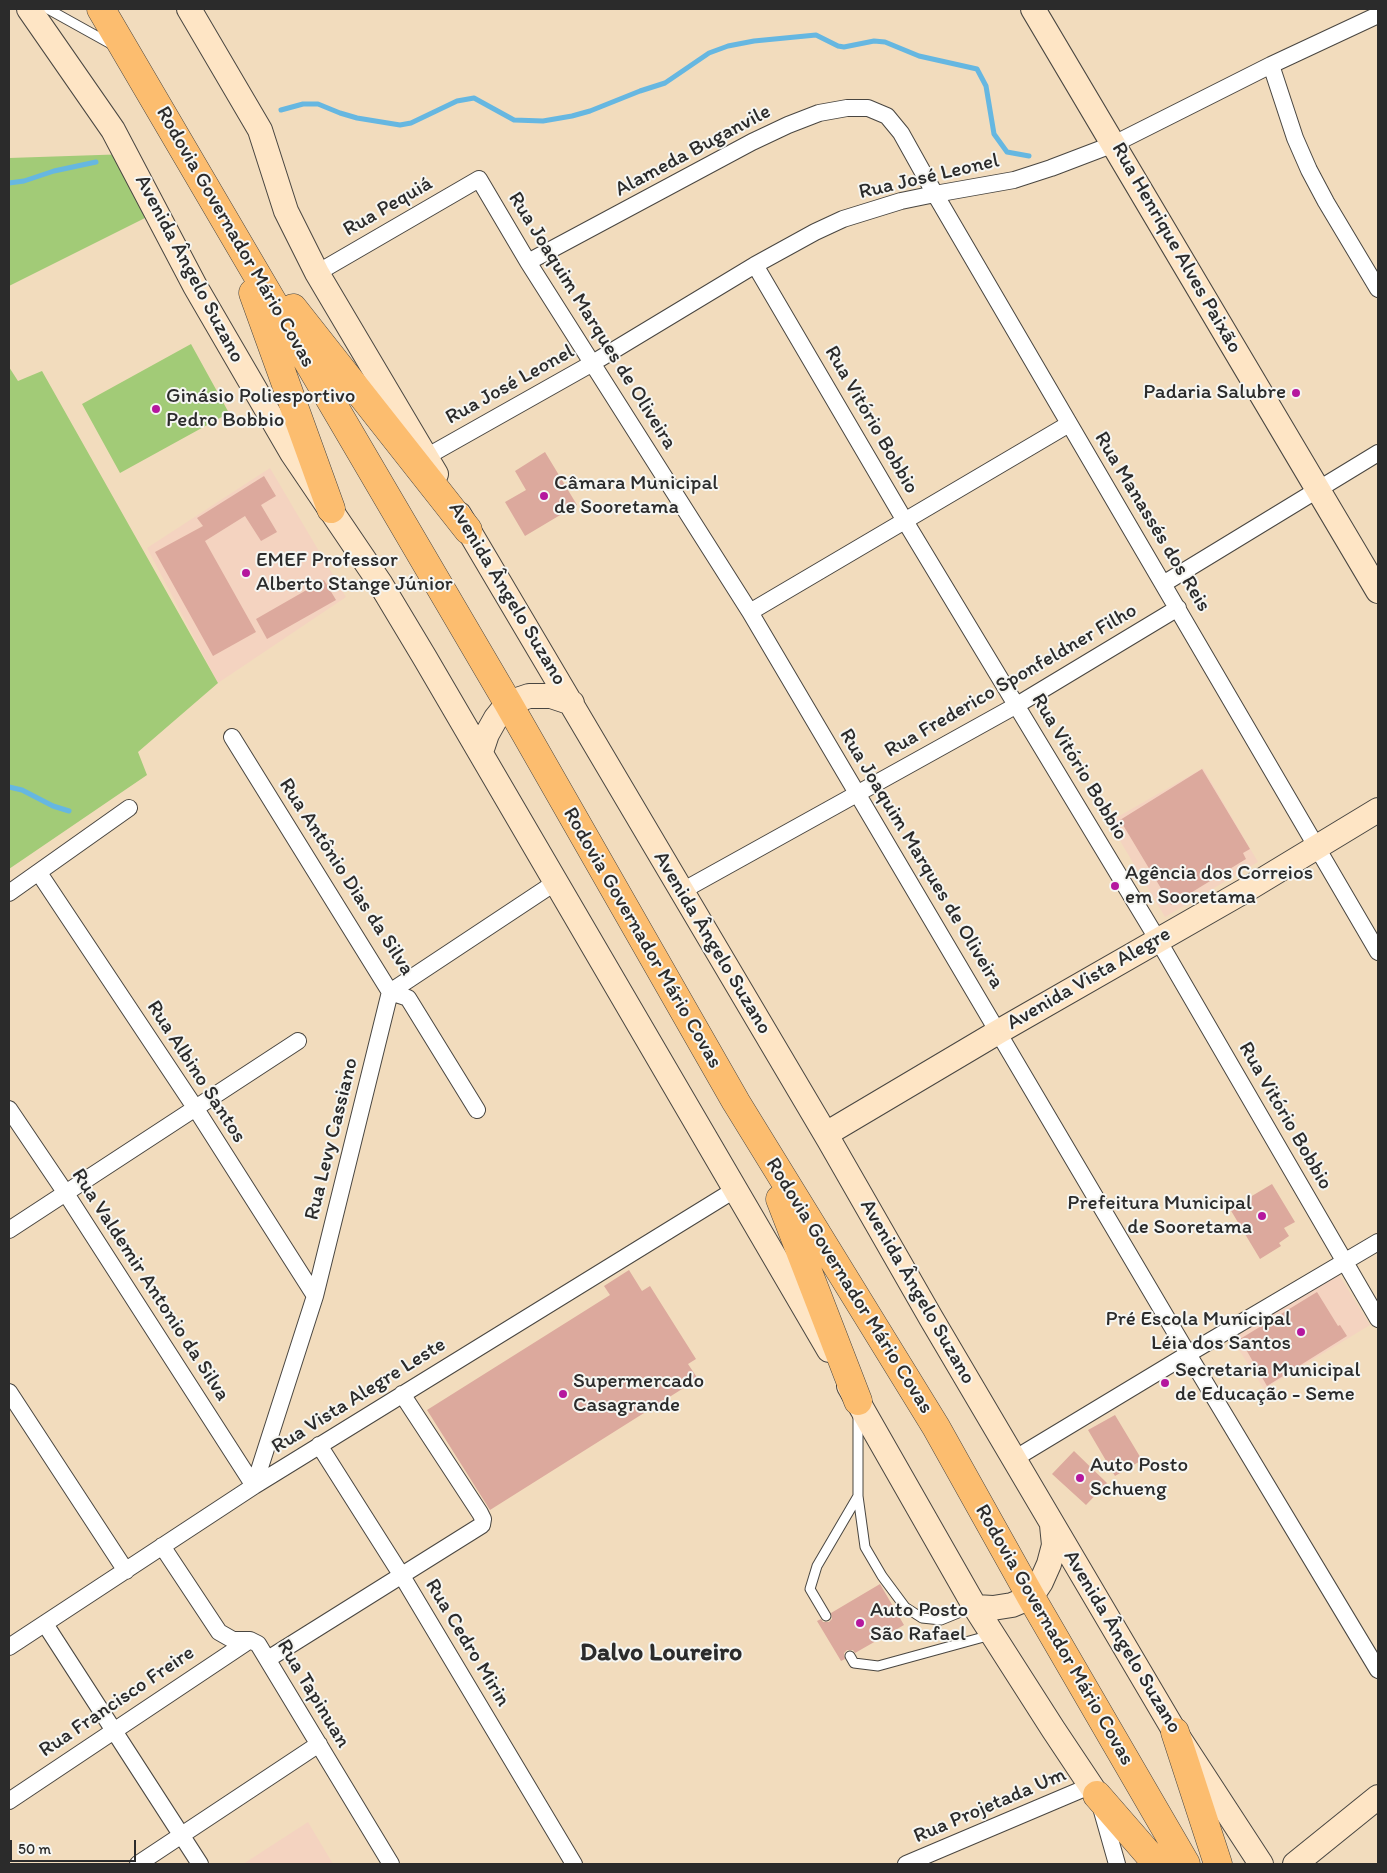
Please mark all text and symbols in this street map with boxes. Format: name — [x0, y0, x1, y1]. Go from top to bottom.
street label: Alameda Buganvile — [611, 99, 775, 203]
street label: Rodovia Governador Mário Covas — [150, 102, 320, 372]
street label: Rua Henrique Alves Paixão — [1105, 138, 1247, 358]
street label: Rua José Leonel — [856, 149, 1002, 205]
street label: Avenida Ângelo Suzano — [129, 171, 249, 367]
street label: Rua Pequiá — [339, 171, 437, 243]
street label: Rua Joaquim Marques de Oliveira — [502, 188, 682, 454]
street label: Rua José Leonel — [441, 339, 579, 431]
street label: Rua Vitório Bobbio — [818, 342, 924, 498]
place label: Padaria Salubre — [1143, 380, 1286, 406]
place label: Ginásio Poliesportivo Pedro Bobbio — [166, 384, 356, 434]
marker: Padaria Salubre — [1290, 387, 1302, 399]
marker: Ginásio Poliesportivo Pedro Bobbio — [150, 403, 162, 415]
street label: Rua Manassés dos Reis — [1088, 427, 1216, 617]
place label: Câmara Municipal de Sooretama — [554, 471, 718, 521]
marker: Câmara Municipal de Sooretama — [538, 490, 550, 502]
street label: Avenida Ângelo Suzano — [442, 498, 572, 690]
place label: EMEF Professor Alberto Stange Júnior — [256, 548, 453, 598]
marker: EMEF Professor Alberto Stange Júnior — [240, 567, 252, 579]
street label: Rua Frederico Sponfeldner Filho — [880, 598, 1142, 764]
street label: Rua Vitório Bobbio — [1025, 689, 1133, 845]
street label: Rua Joaquim Marques de Oliveira — [833, 724, 1009, 994]
street label: Rua Antônio Dias da Silva — [273, 774, 419, 980]
street label: Rodovia Governador Mário Covas — [557, 803, 727, 1073]
street label: Avenida Ângelo Suzano — [647, 847, 777, 1039]
place label: Agência dos Correios em Sooretama — [1125, 861, 1313, 911]
marker: Agência dos Correios em Sooretama — [1109, 880, 1121, 892]
street label: Avenida Vista Alegre — [1003, 922, 1175, 1036]
street label: Rua Albino Santos — [141, 996, 251, 1148]
street label: Rua Vitório Bobbio — [1232, 1038, 1338, 1194]
street label: Rua Levy Cassiano — [300, 1055, 364, 1223]
street label: Rodovia Governador Mário Covas — [760, 1153, 938, 1419]
street label: Rua Valdemir Antonio da Silva — [65, 1164, 235, 1406]
place label: Prefeitura Municipal de Sooretama — [1067, 1191, 1252, 1241]
street label: Avenida Ângelo Suzano — [854, 1195, 980, 1389]
marker: Prefeitura Municipal de Sooretama — [1256, 1210, 1268, 1222]
place label: Pré Escola Municipal Léia dos Santos — [1105, 1307, 1291, 1357]
marker: Pré Escola Municipal Léia dos Santos — [1295, 1326, 1307, 1338]
street label: Rua Vista Alegre Leste — [267, 1332, 451, 1460]
place label: Secretaria Municipal de Educação - Seme — [1175, 1358, 1360, 1408]
place label: Supermercado Casagrande — [573, 1369, 704, 1419]
marker: Secretaria Municipal de Educação - Seme — [1159, 1377, 1171, 1389]
marker: Supermercado Casagrande — [557, 1388, 569, 1400]
place label: Auto Posto Schueng — [1090, 1453, 1188, 1503]
marker: Auto Posto Schueng — [1074, 1472, 1086, 1484]
street label: Rodovia Governador Mário Covas — [969, 1500, 1139, 1770]
street label: Avenida Ângelo Suzano — [1057, 1546, 1187, 1738]
street label: Rua Cedro Mirin — [419, 1575, 515, 1711]
place label: Auto Posto São Rafael — [870, 1598, 968, 1648]
marker: Auto Posto São Rafael — [854, 1617, 866, 1629]
street label: Rua Tapinuan — [271, 1635, 355, 1753]
district label: Dalvo Loureiro — [580, 1637, 742, 1669]
street label: Rua Francisco Freire — [34, 1641, 200, 1763]
street label: Rua Projetada Um — [910, 1763, 1070, 1849]
scale bar — [12, 1830, 139, 1862]
text: 50 m — [18, 1840, 51, 1858]

